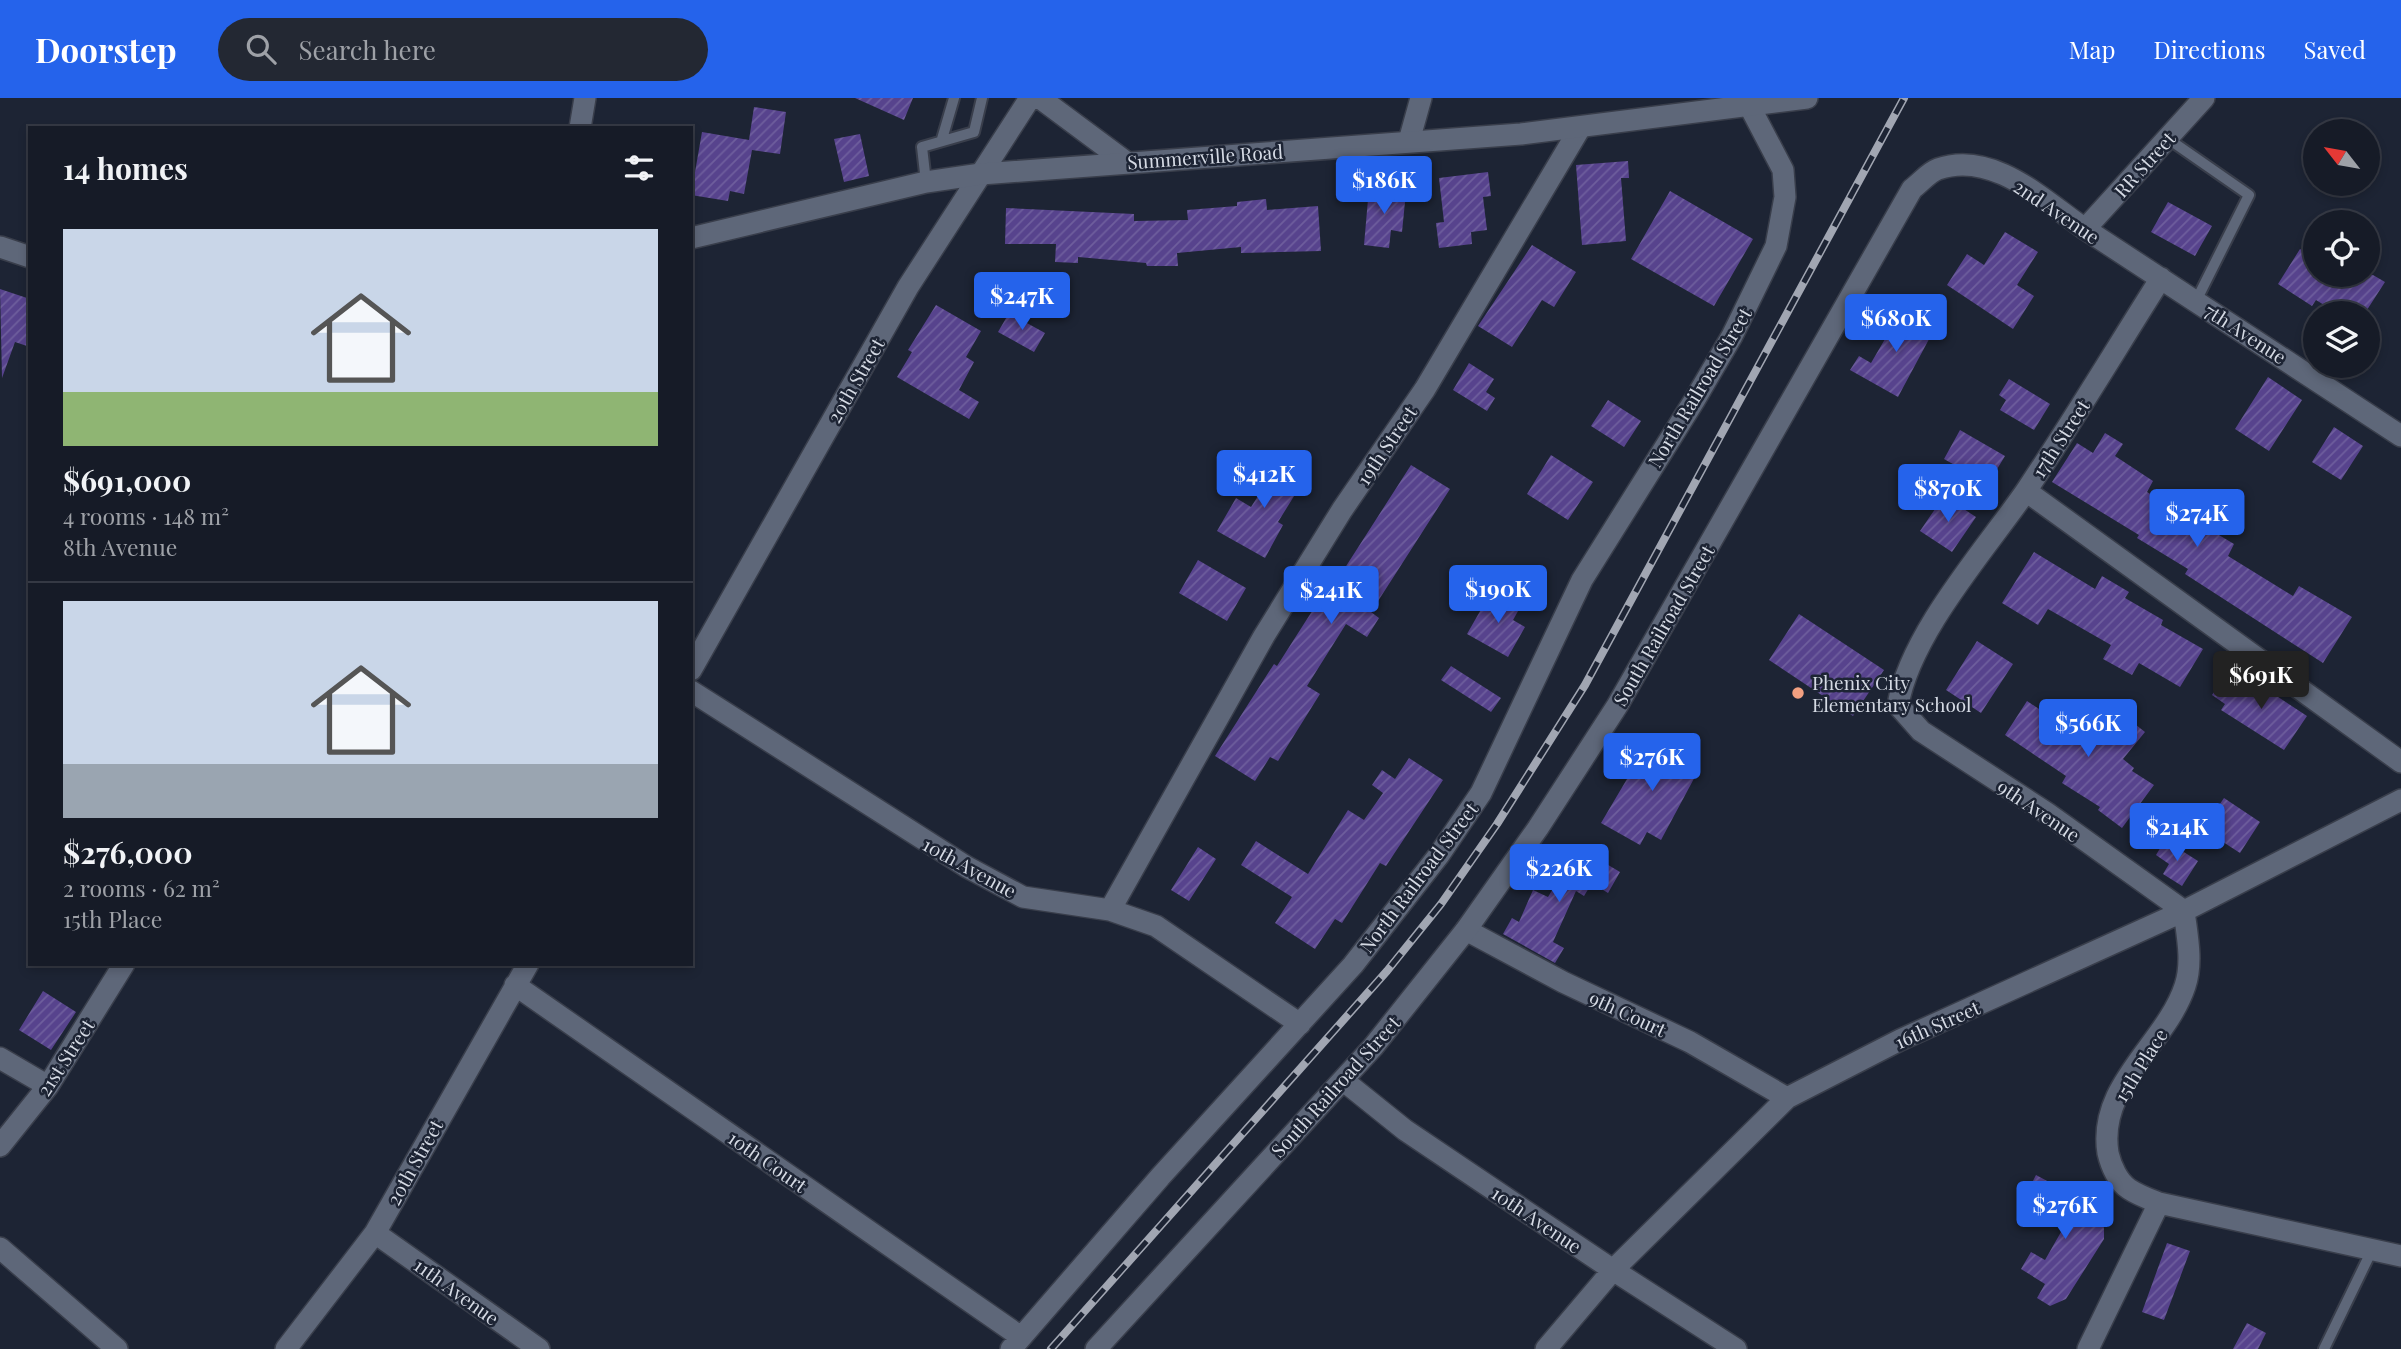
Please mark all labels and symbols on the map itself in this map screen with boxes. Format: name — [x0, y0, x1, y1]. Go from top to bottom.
north arrow — [2303, 119, 2380, 196]
street label: RR Street — [2108, 125, 2181, 202]
street label: Summerville Road — [1126, 138, 1284, 174]
pin: $186K — [1335, 156, 1433, 216]
street label: 2nd Avenue — [2009, 173, 2105, 249]
pin: $247K — [973, 272, 1071, 332]
pin: $680K — [1847, 294, 1945, 354]
street label: 7th Avenue — [2200, 297, 2292, 369]
street label: North Railroad Street — [1641, 302, 1757, 472]
street label: 20th Street — [820, 333, 890, 427]
street label: 17th Street — [2025, 394, 2095, 482]
street label: 19th Street — [1350, 400, 1422, 490]
pin: $412K — [1215, 450, 1313, 510]
pin: $870K — [1899, 464, 1997, 524]
pin: $274K — [2148, 490, 2246, 549]
street label: South Railroad Street — [1606, 540, 1720, 710]
pin: $241K — [1282, 566, 1380, 626]
pin: $190K — [1449, 566, 1547, 625]
pin: $691K — [2212, 652, 2310, 711]
place label: Phenix City Elementary School — [1812, 669, 1972, 717]
marker: Phenix City Elementary School — [1790, 685, 1806, 701]
pin: $566K — [2039, 700, 2137, 759]
pin: $276K — [1603, 734, 1701, 793]
street label: 9th Avenue — [1993, 773, 2085, 847]
street label: North Railroad Street — [1353, 796, 1483, 958]
pin: $214K — [2128, 804, 2226, 863]
street label: 10th Avenue — [919, 831, 1021, 903]
pin: $226K — [1510, 844, 1608, 904]
street label: 9th Court — [1585, 984, 1671, 1042]
street label: 16th Street — [1890, 994, 1984, 1054]
street label: South Railroad Street — [1264, 1010, 1406, 1162]
street label: 21st Street — [30, 1013, 100, 1100]
street label: 15th Place — [2107, 1023, 2173, 1107]
street label: 20th Street — [380, 1114, 448, 1209]
street label: 10th Court — [723, 1124, 813, 1198]
street label: 10th Avenue — [1487, 1179, 1587, 1259]
pin: $276K — [2016, 1182, 2114, 1241]
street label: 11th Avenue — [409, 1251, 505, 1331]

